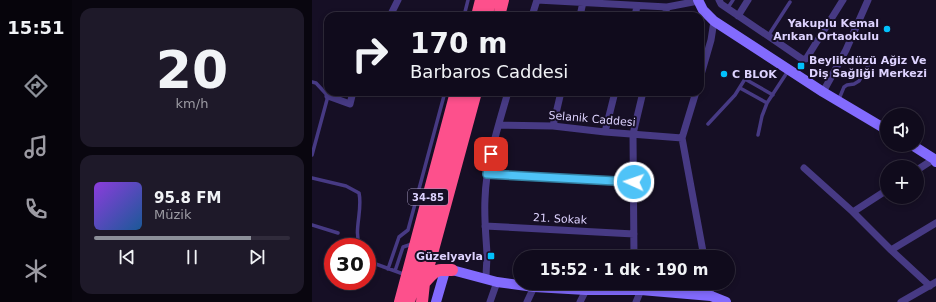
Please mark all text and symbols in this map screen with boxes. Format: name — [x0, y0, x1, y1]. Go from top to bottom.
text: 15:51 — [7, 17, 65, 38]
place label: Yakuplu Kemal Arıkan Ortaokulu — [773, 17, 879, 43]
marker: Yakuplu Kemal Arıkan Ortaokulu — [882, 24, 892, 34]
text: 170 m — [410, 27, 507, 60]
icon: right — [344, 28, 396, 80]
text: 20 — [156, 40, 228, 100]
place label: Beylikdüzü Ağiz Ve Diş Sağliği Merkezi — [809, 54, 927, 80]
text: Barbaros Caddesi — [410, 61, 568, 82]
marker: Beylikdüzü Ağiz Ve Diş Sağliği Merkezi — [796, 61, 806, 71]
place label: C BLOK — [732, 68, 777, 81]
marker: C BLOK — [719, 69, 729, 79]
icon: directions — [22, 72, 50, 100]
text: km/h — [176, 96, 208, 111]
map controls — [880, 108, 924, 204]
button: sound — [880, 108, 924, 152]
street label: Selanik Caddesi — [548, 109, 636, 129]
icon: music — [22, 133, 50, 161]
pin — [474, 137, 508, 171]
icon: arrive — [480, 143, 502, 165]
button: + — [880, 160, 924, 204]
position arrow — [613, 161, 655, 203]
text: 95.8 FM — [154, 189, 221, 207]
road number: 34-85 — [408, 189, 448, 205]
icon: phone — [22, 195, 50, 223]
text: Müzik — [154, 207, 191, 222]
street label: 21. Sokak — [533, 211, 588, 227]
speed limit sign: 30 — [324, 238, 376, 290]
icon: previous — [116, 246, 138, 268]
icon: pause — [181, 246, 203, 268]
icon: next — [246, 246, 268, 268]
place label: Güzelyayla — [416, 250, 483, 263]
marker: Güzelyayla — [486, 251, 496, 261]
icon: climate — [22, 257, 50, 285]
text: 15:52 · 1 dk · 190 m — [540, 261, 708, 279]

